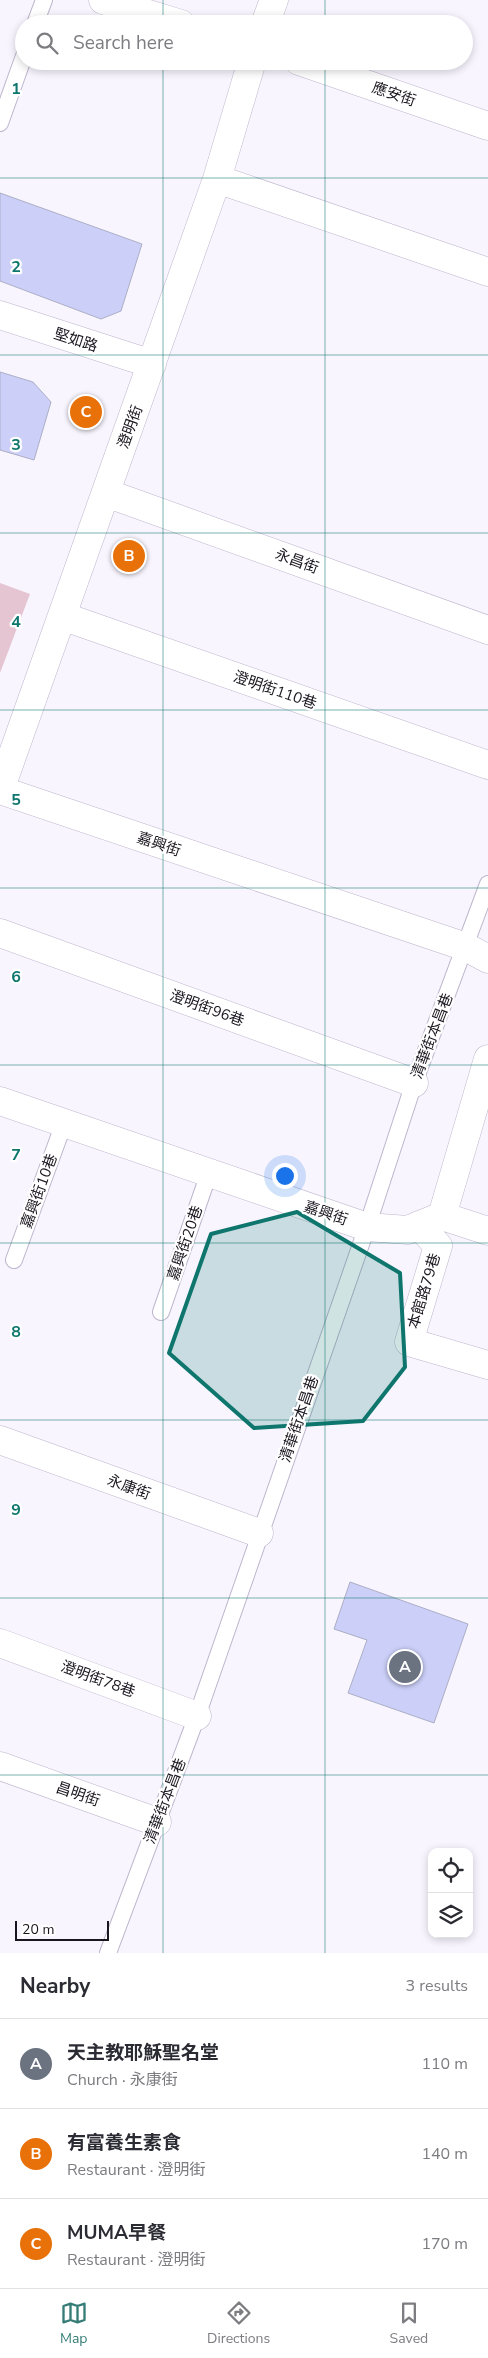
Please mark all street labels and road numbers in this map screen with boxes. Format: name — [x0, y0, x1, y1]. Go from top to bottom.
street label: 應安街 — [369, 77, 419, 111]
street label: 堅如路 — [52, 324, 100, 356]
street label: 澄明街 — [113, 402, 147, 452]
street label: 永昌街 — [272, 544, 322, 578]
street label: 澄明街110巷 — [231, 666, 319, 714]
street label: 嘉興街 — [134, 827, 184, 861]
street label: 澄明街96巷 — [167, 985, 247, 1031]
street label: 清華街本昌巷 — [407, 990, 457, 1082]
street label: 嘉興街10巷 — [16, 1151, 62, 1231]
street label: 嘉興街 — [301, 1196, 351, 1230]
street label: 嘉興街20巷 — [163, 1203, 207, 1283]
street label: 本館路79巷 — [403, 1251, 445, 1331]
street label: 清華街本昌巷 — [275, 1373, 323, 1465]
street label: 永康街 — [104, 1470, 154, 1504]
street label: 澄明街78巷 — [58, 1656, 138, 1702]
street label: 清華街本昌巷 — [140, 1755, 190, 1847]
street label: 昌明街 — [53, 1777, 103, 1811]

